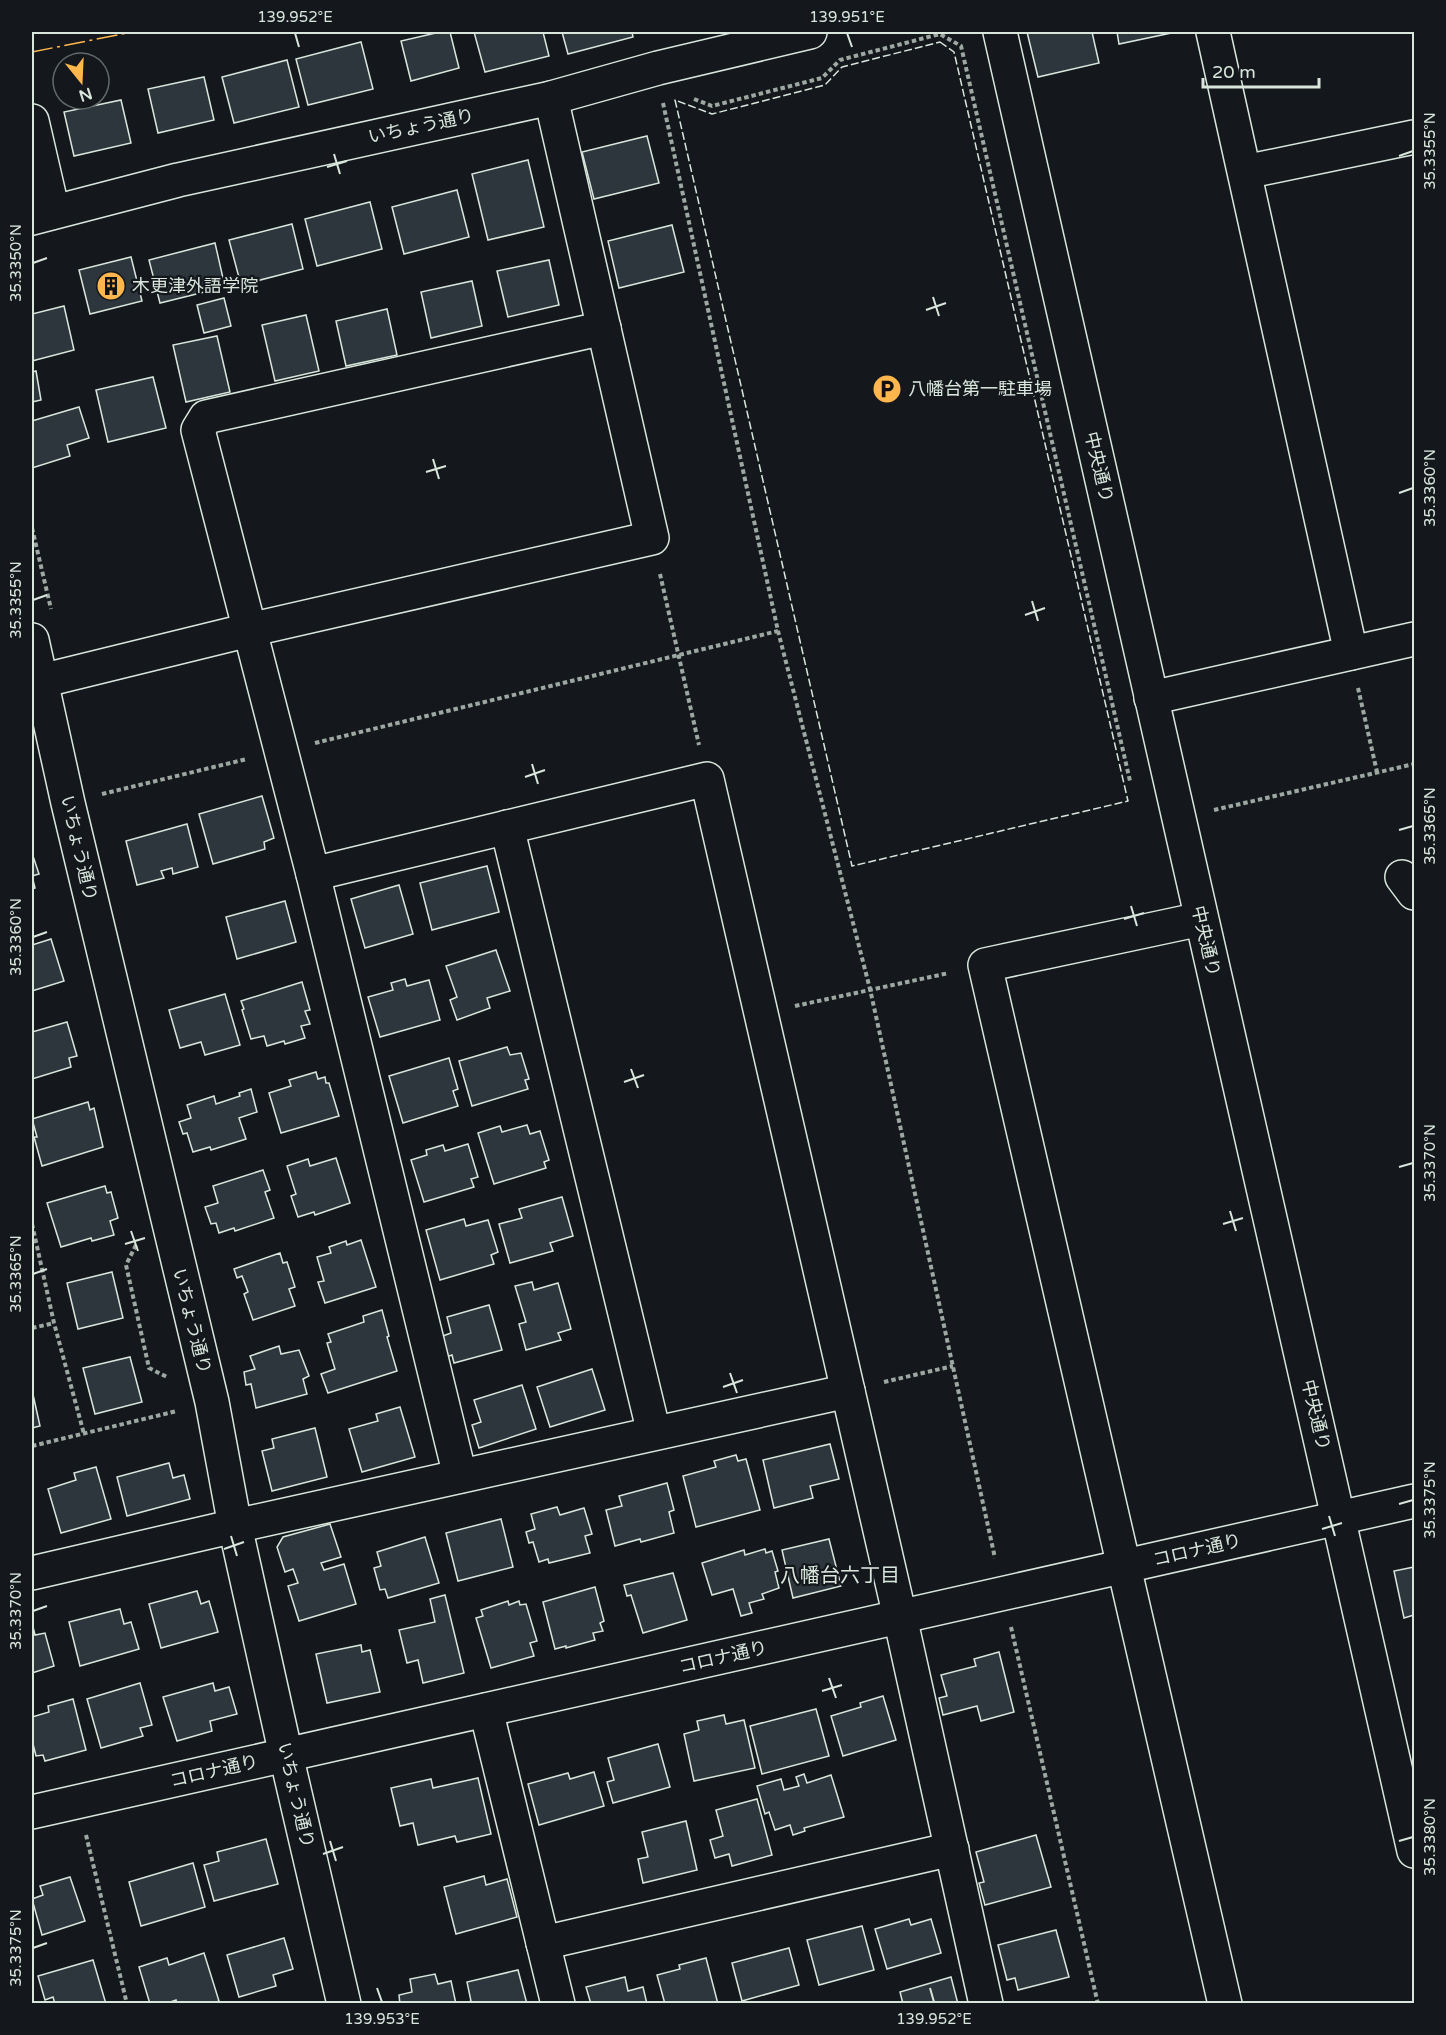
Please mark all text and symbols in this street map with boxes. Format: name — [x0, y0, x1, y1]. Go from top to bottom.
text: 139.952°E — [257, 8, 333, 26]
text: 139.951°E — [809, 8, 885, 26]
north arrow — [51, 51, 111, 111]
scale bar — [1203, 51, 1318, 89]
text: 20 m — [1212, 61, 1256, 83]
text: N — [76, 83, 95, 106]
street label: いちょう通り — [366, 104, 476, 148]
text: 35.3355°N — [1421, 112, 1439, 190]
text: 35.3350°N — [7, 224, 25, 302]
building icon: 木更津外語学院 — [95, 270, 127, 302]
place label: 木更津外語学院 — [132, 275, 258, 297]
parking icon: 八幡台第一駐車場 — [871, 373, 903, 405]
place label: 八幡台第一駐車場 — [908, 378, 1052, 400]
street label: 中央通り — [1080, 429, 1118, 505]
text: 35.3360°N — [1421, 449, 1439, 527]
text: 35.3355°N — [7, 561, 25, 639]
text: 35.3365°N — [1421, 787, 1439, 865]
street label: いちょう通り — [56, 793, 102, 903]
text: 35.3360°N — [7, 898, 25, 976]
street label: 中央通り — [1187, 903, 1225, 979]
text: 35.3370°N — [1421, 1124, 1439, 1202]
text: 35.3365°N — [7, 1235, 25, 1313]
street label: いちょう通り — [168, 1266, 216, 1376]
street label: 中央通り — [1297, 1377, 1335, 1453]
text: 35.3375°N — [1421, 1461, 1439, 1539]
street label: コロナ通り — [1151, 1529, 1243, 1571]
district label: 八幡台六丁目 — [780, 1564, 900, 1588]
text: 35.3370°N — [7, 1572, 25, 1650]
street label: コロナ通り — [677, 1636, 769, 1678]
street label: いちょう通り — [273, 1740, 319, 1850]
street label: コロナ通り — [168, 1750, 260, 1792]
text: 35.3380°N — [1421, 1798, 1439, 1876]
text: 35.3375°N — [7, 1909, 25, 1987]
text: 139.953°E — [344, 2010, 420, 2028]
text: 139.952°E — [896, 2010, 972, 2028]

